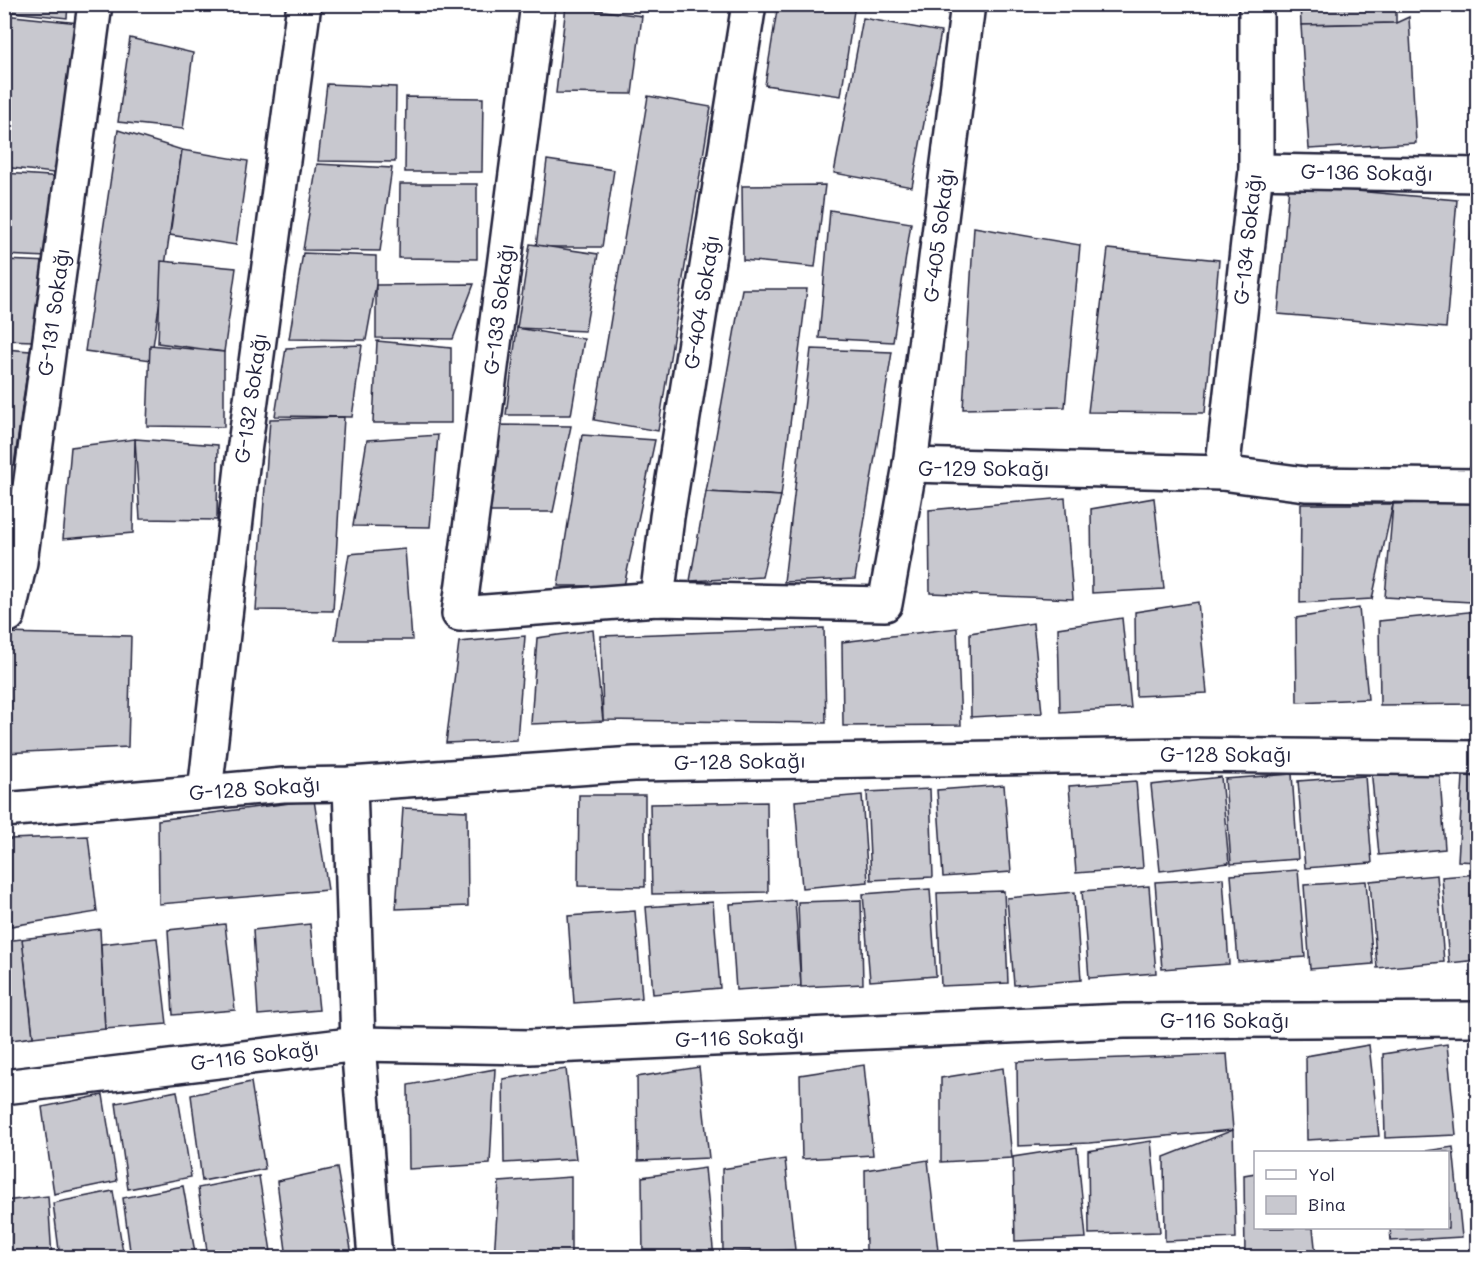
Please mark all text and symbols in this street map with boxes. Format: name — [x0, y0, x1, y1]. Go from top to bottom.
street label: G-136 Sokağı — [1300, 157, 1434, 186]
street label: G-405 Sokağı — [916, 166, 959, 304]
street label: G-134 Sokağı — [1226, 172, 1267, 306]
street label: G-404 Sokağı — [677, 232, 724, 371]
street label: G-133 Sokağı — [476, 241, 519, 376]
street label: G-131 Sokağı — [30, 246, 75, 378]
street label: G-132 Sokağı — [227, 331, 272, 465]
street label: G-129 Sokağı — [918, 454, 1050, 481]
street label: G-128 Sokağı — [1160, 740, 1292, 767]
street label: G-128 Sokağı — [674, 746, 806, 775]
street label: G-128 Sokağı — [188, 769, 322, 806]
street label: G-116 Sokağı — [1160, 1006, 1290, 1033]
street label: G-116 Sokağı — [675, 1021, 805, 1052]
street label: G-116 Sokağı — [189, 1033, 321, 1076]
legend — [1254, 1151, 1449, 1229]
text: Yol — [1308, 1162, 1335, 1186]
text: Bina — [1308, 1192, 1346, 1216]

